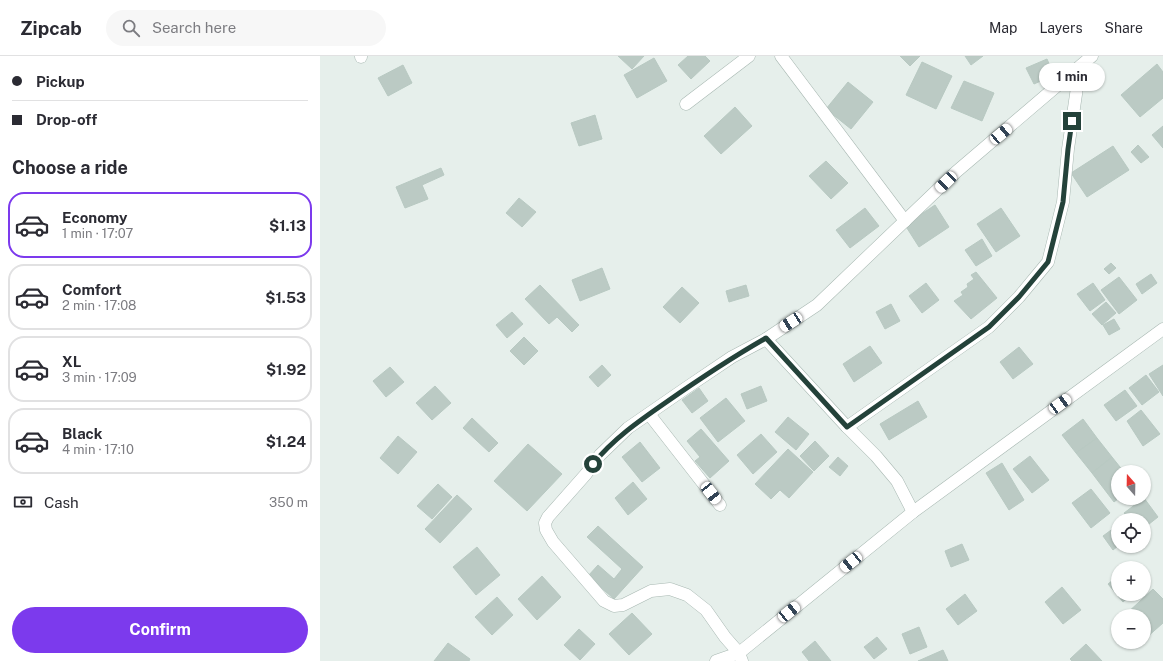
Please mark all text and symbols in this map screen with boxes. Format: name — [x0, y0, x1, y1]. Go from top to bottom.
search box — [106, 10, 386, 46]
text: Zipcab — [20, 17, 82, 39]
icon: search — [120, 17, 142, 39]
text: Search here — [152, 19, 236, 36]
text: Map — [989, 20, 1017, 36]
text: Layers — [1039, 20, 1083, 36]
text: Share — [1105, 20, 1143, 36]
callout: 1 min — [1039, 63, 1105, 91]
text: 1 min — [1056, 69, 1088, 84]
text: Pickup — [36, 73, 85, 90]
text: Drop-off — [36, 111, 97, 128]
route end — [1063, 112, 1081, 130]
car — [988, 122, 1014, 146]
text: Choose a ride — [12, 157, 128, 178]
car — [933, 169, 959, 195]
icon: car — [14, 207, 50, 243]
text: Economy — [62, 209, 127, 226]
text: $1.13 — [269, 217, 306, 234]
text: 1 min · 17:07 — [62, 226, 133, 241]
icon: car — [14, 279, 50, 315]
text: Comfort — [62, 281, 122, 298]
text: $1.53 — [265, 289, 306, 306]
text: 2 min · 17:08 — [62, 298, 137, 313]
car — [778, 310, 804, 334]
icon: car — [14, 351, 50, 387]
text: XL — [62, 353, 81, 370]
text: $1.92 — [266, 361, 306, 378]
text: 3 min · 17:09 — [62, 370, 137, 385]
car — [1047, 392, 1073, 416]
icon: car — [14, 423, 50, 459]
text: Black — [62, 425, 102, 442]
text: $1.24 — [266, 433, 306, 450]
text: 4 min · 17:10 — [62, 442, 134, 457]
route start — [584, 455, 602, 473]
north arrow — [1111, 465, 1151, 505]
map controls — [1111, 465, 1151, 649]
car — [699, 480, 723, 506]
icon: cash — [12, 491, 34, 513]
text: Cash — [44, 494, 79, 511]
text: 350 m — [269, 495, 308, 510]
button: locate — [1111, 513, 1151, 553]
car — [838, 550, 864, 574]
button: + — [1111, 561, 1151, 601]
car — [776, 600, 802, 624]
button: Confirm — [12, 607, 308, 653]
button: − — [1111, 609, 1151, 649]

